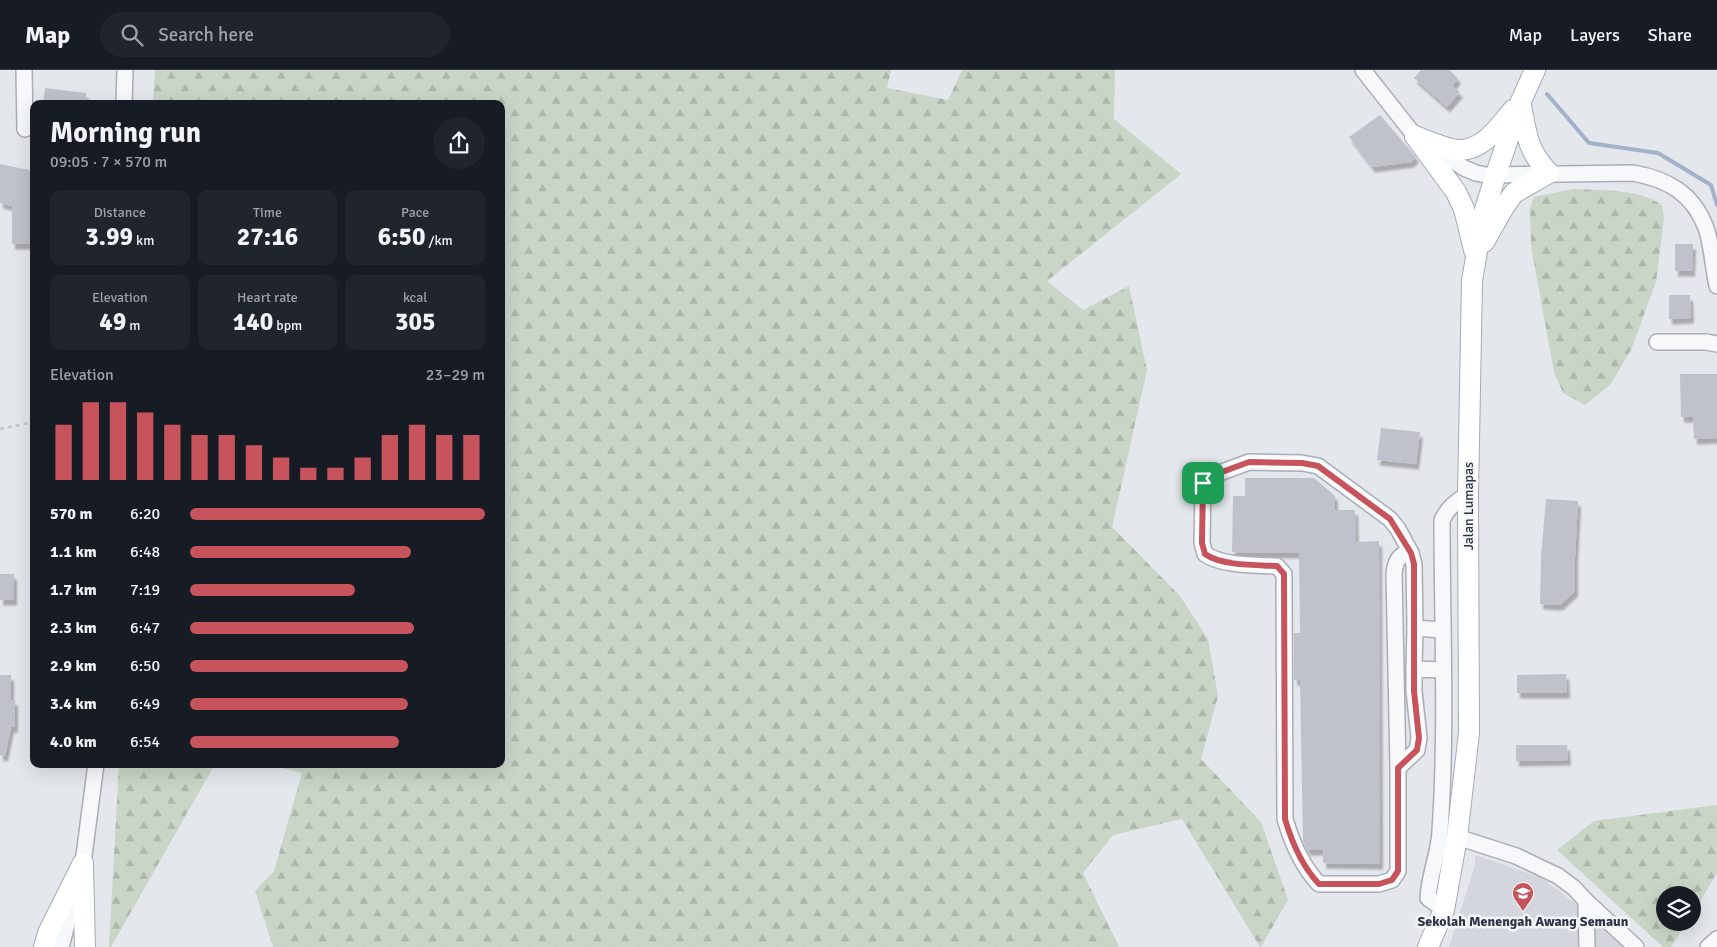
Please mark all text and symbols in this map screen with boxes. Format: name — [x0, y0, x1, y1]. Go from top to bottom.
search box — [100, 12, 450, 57]
text: Map — [25, 20, 70, 50]
icon: search — [118, 21, 146, 49]
text: Search here — [158, 23, 254, 47]
text: Map — [1509, 24, 1542, 46]
text: Layers — [1570, 24, 1620, 46]
text: Share — [1648, 24, 1692, 46]
text: Morning run — [50, 116, 201, 150]
button: share — [433, 117, 485, 169]
text: 09:05 · 7 × 570 m — [50, 152, 167, 172]
text: Distance — [94, 204, 146, 221]
text: Time — [253, 204, 282, 221]
text: Pace — [401, 204, 429, 221]
text: 3.99 — [85, 221, 133, 252]
text: 27:16 — [237, 221, 298, 252]
text: 6:50 — [378, 221, 426, 252]
text: km — [133, 232, 154, 249]
text: /km — [426, 232, 453, 249]
text: Elevation — [92, 289, 148, 306]
text: Heart rate — [237, 289, 298, 306]
text: kcal — [403, 289, 427, 306]
text: 49 — [99, 306, 126, 337]
text: 140 — [233, 306, 273, 337]
text: 305 — [395, 306, 435, 337]
text: m — [126, 317, 140, 334]
text: bpm — [273, 317, 302, 334]
text: Elevation — [50, 365, 114, 385]
text: 23–29 m — [426, 365, 485, 385]
pin — [1182, 462, 1224, 504]
street label: Jalan Lumapas — [1460, 462, 1477, 550]
icon: arrive — [1189, 469, 1217, 497]
text: 570 m — [50, 504, 92, 524]
text: 6:20 — [130, 504, 160, 524]
text: 1.1 km — [50, 542, 97, 562]
text: 6:48 — [130, 542, 160, 562]
text: 1.7 km — [50, 580, 97, 600]
text: 7:19 — [130, 580, 160, 600]
text: 2.3 km — [50, 618, 97, 638]
text: 6:47 — [130, 618, 160, 638]
text: 2.9 km — [50, 656, 97, 676]
text: 6:50 — [130, 656, 160, 676]
text: 3.4 km — [50, 694, 97, 714]
text: 6:49 — [130, 694, 160, 714]
text: 4.0 km — [50, 732, 97, 752]
text: 6:54 — [130, 732, 160, 752]
school or university icon: Sekolah Menengah Awang Semaun — [1511, 881, 1535, 912]
map controls — [1656, 886, 1701, 931]
button: layers — [1656, 886, 1701, 931]
place label: Sekolah Menengah Awang Semaun — [1418, 913, 1629, 930]

